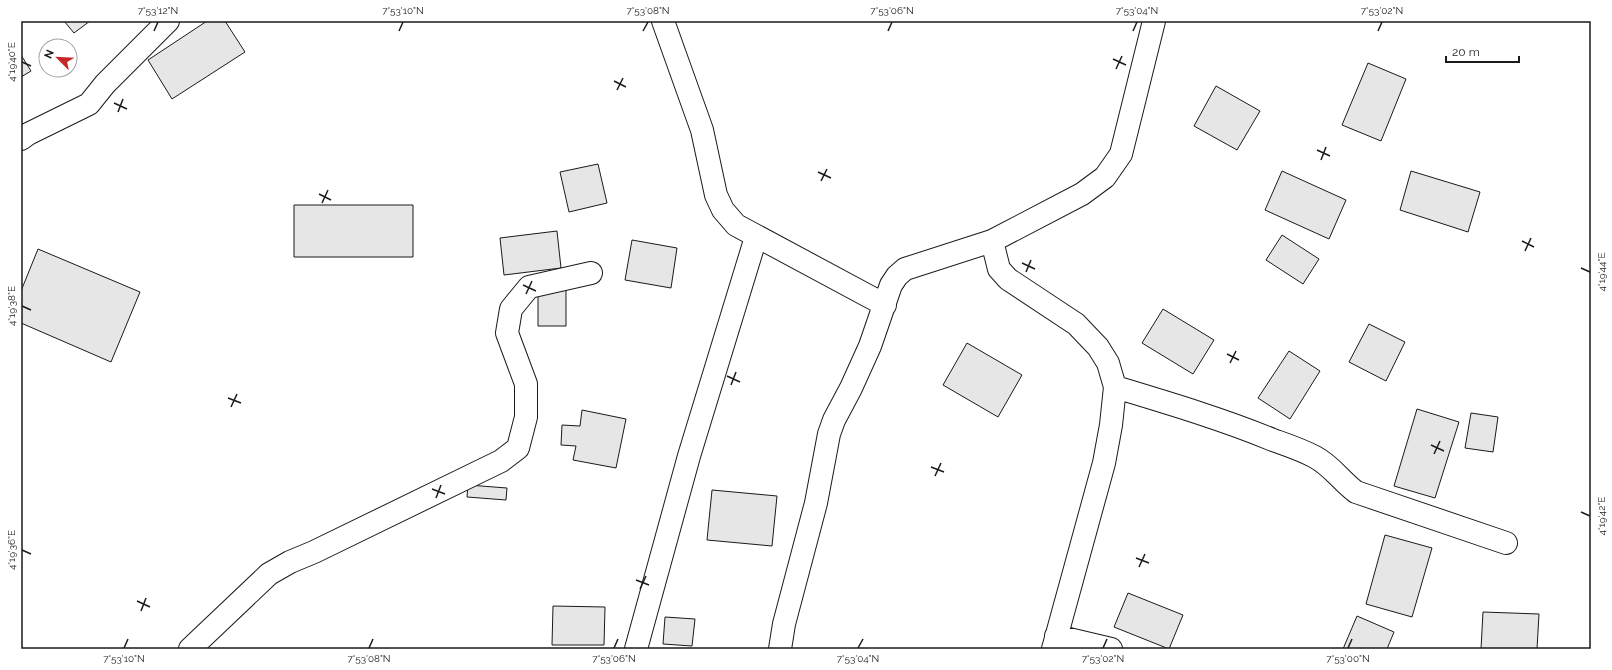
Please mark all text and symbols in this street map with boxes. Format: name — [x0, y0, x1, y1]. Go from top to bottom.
text: 7°53'12"N — [138, 5, 178, 16]
text: 7°53'10"N — [382, 5, 424, 16]
text: 7°53'08"N — [626, 5, 670, 16]
text: 7°53'06"N — [870, 5, 914, 16]
text: 7°53'04"N — [1116, 5, 1158, 16]
text: 7°53'02"N — [1361, 5, 1403, 16]
north arrow — [38, 38, 78, 78]
scale bar — [1446, 38, 1519, 64]
text: 4°19'40"E — [6, 42, 17, 82]
text: 20 m — [1452, 45, 1480, 59]
text: N — [42, 48, 57, 61]
text: 4°19'44"E — [1596, 252, 1607, 292]
text: 4°19'38"E — [6, 286, 17, 326]
text: 4°19'42"E — [1596, 497, 1607, 535]
text: 4°19'36"E — [6, 530, 17, 570]
text: 7°53'10"N — [103, 653, 145, 664]
text: 7°53'08"N — [347, 653, 391, 664]
text: 7°53'06"N — [592, 653, 636, 664]
text: 7°53'04"N — [837, 653, 879, 664]
text: 7°53'02"N — [1082, 653, 1124, 664]
text: 7°53'00"N — [1326, 653, 1370, 664]

